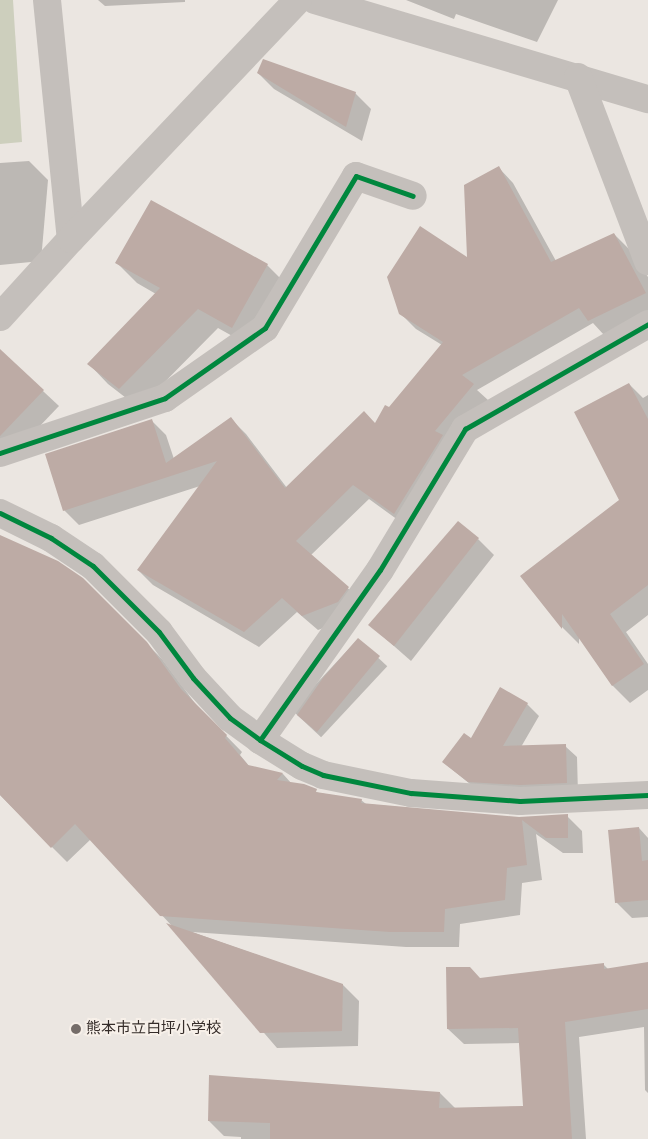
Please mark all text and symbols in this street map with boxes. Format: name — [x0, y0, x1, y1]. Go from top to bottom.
place label: 熊本市立白坪小学校 — [86, 1020, 221, 1038]
marker: 熊本市立白坪小学校 — [70, 1023, 82, 1035]

